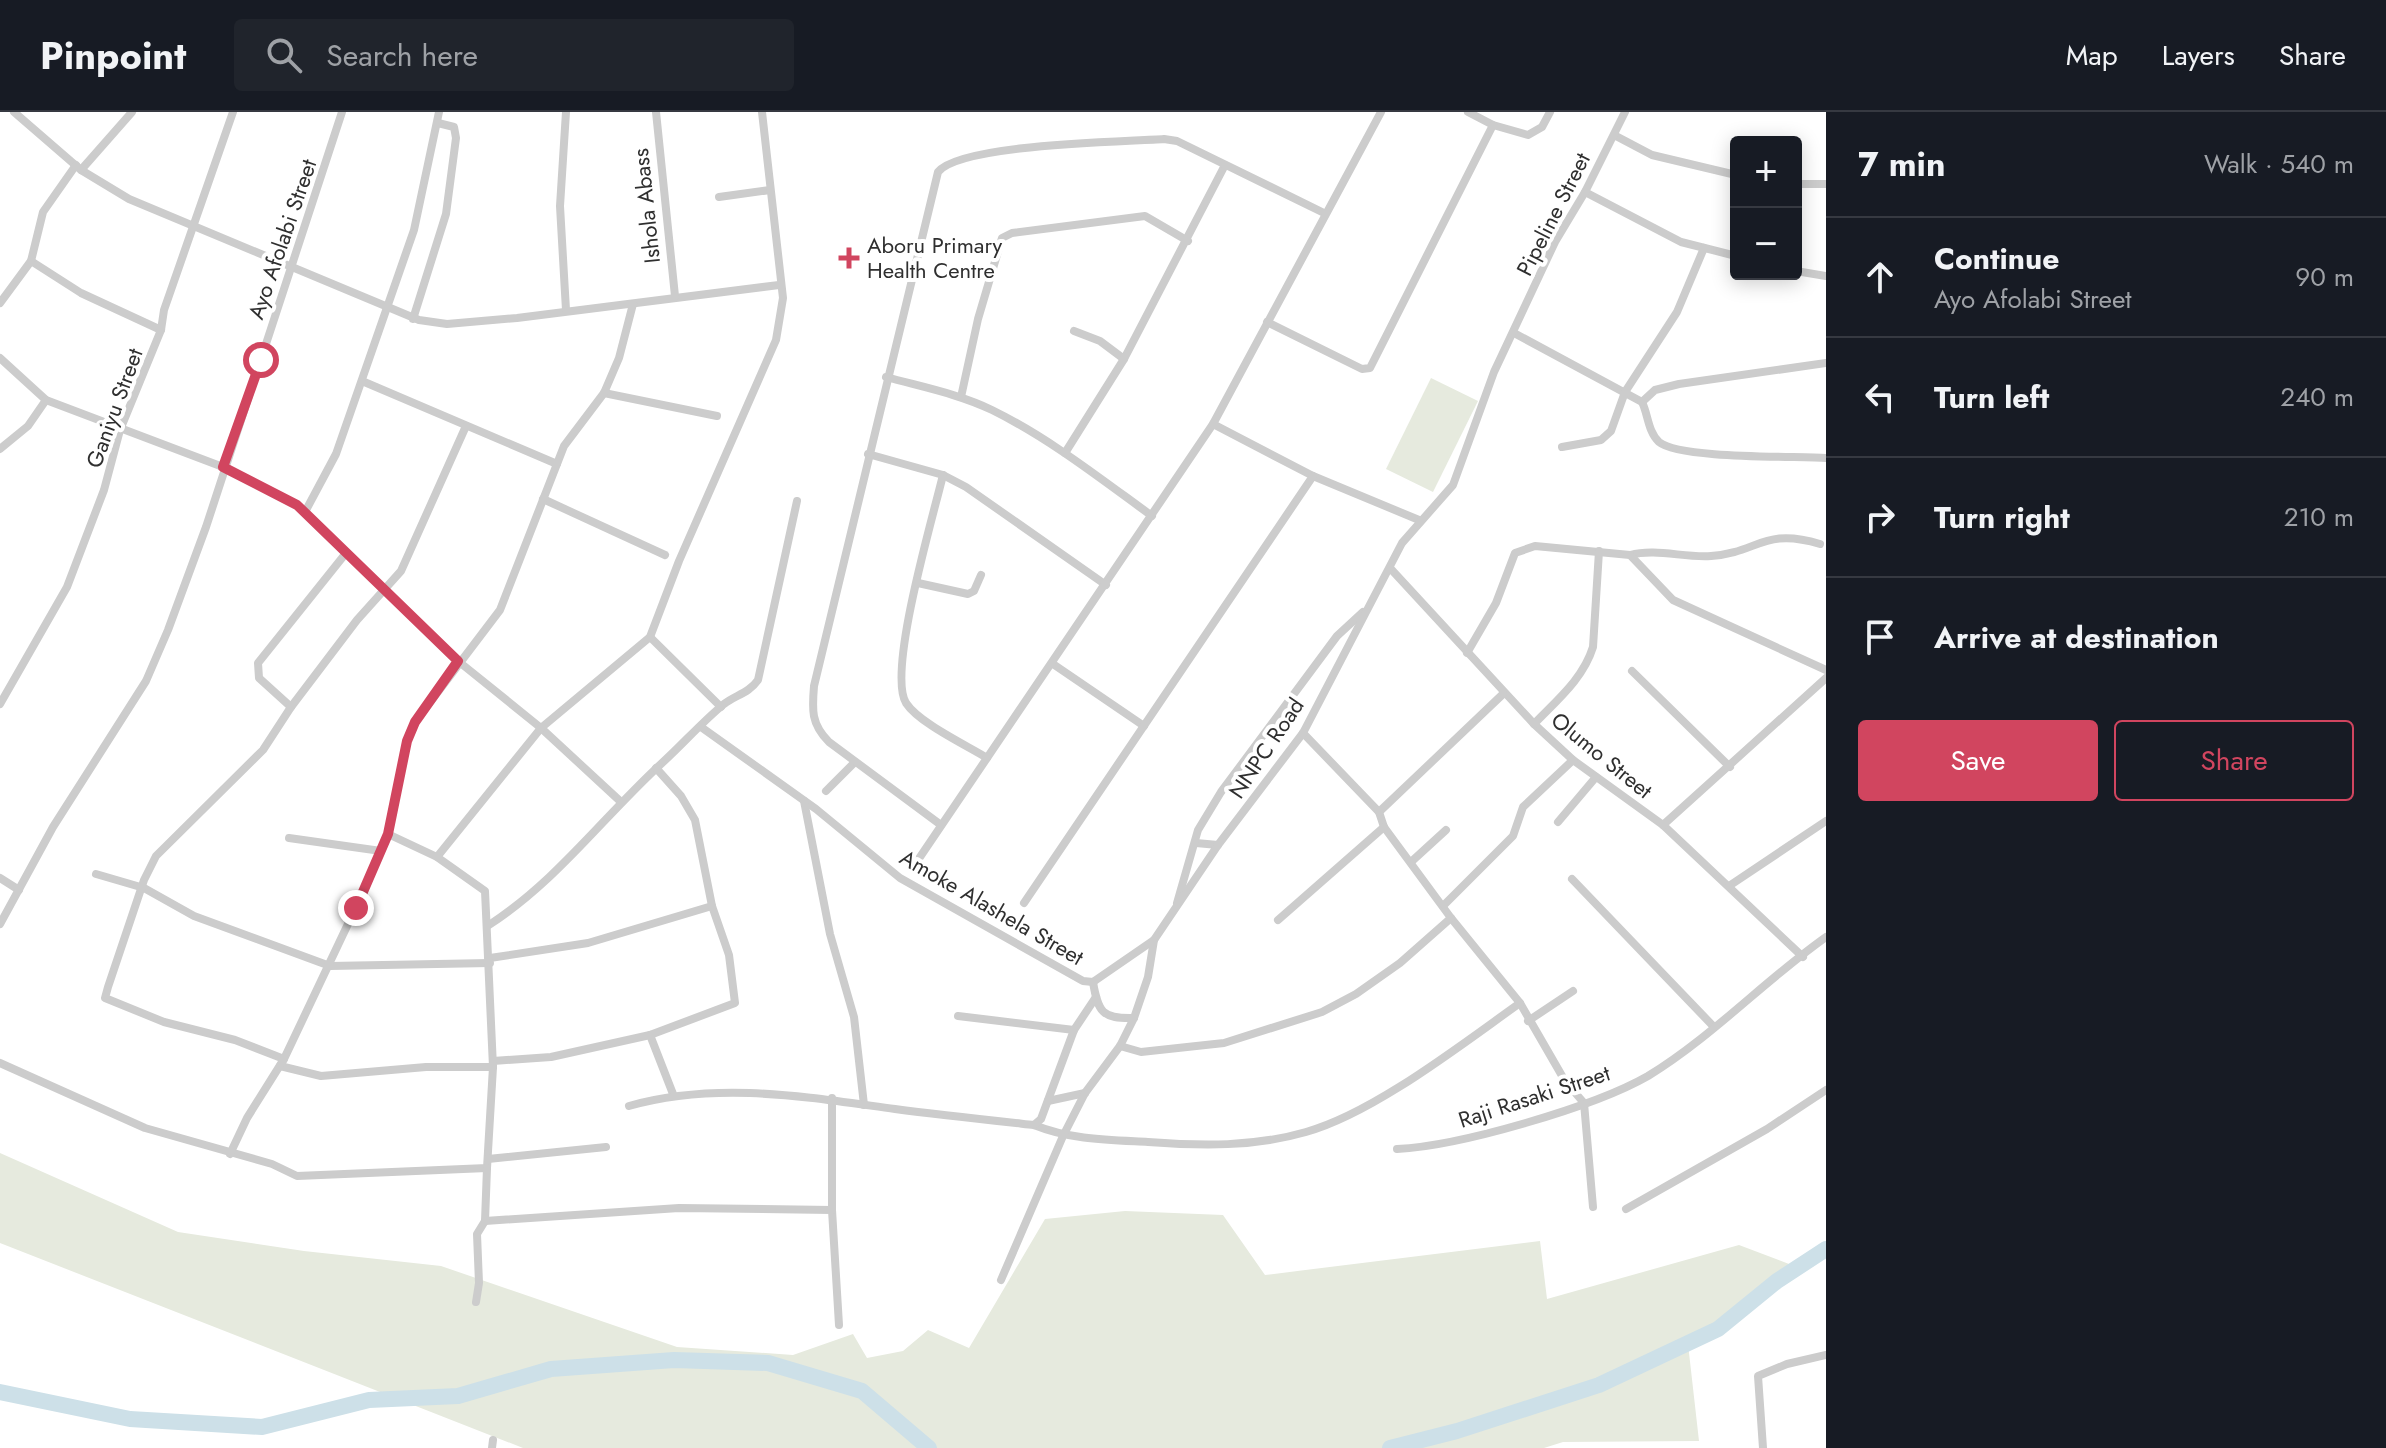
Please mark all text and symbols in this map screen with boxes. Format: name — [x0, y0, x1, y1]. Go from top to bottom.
search box — [234, 19, 794, 91]
text: Pinpoint — [40, 28, 186, 83]
icon: search — [262, 33, 306, 77]
text: Search here — [326, 34, 478, 77]
text: Map — [2066, 35, 2118, 76]
text: Layers — [2162, 35, 2235, 76]
text: Share — [2279, 35, 2346, 76]
map controls — [1730, 136, 1802, 280]
button: + — [1730, 136, 1802, 208]
text: 7 min — [1858, 140, 1946, 189]
text: Walk · 540 m — [2204, 145, 2354, 183]
street label: Pipeline Street — [1508, 146, 1598, 281]
street label: Ishola Abass — [624, 147, 668, 265]
street label: Ayo Afolabi Street — [240, 154, 325, 323]
button: − — [1730, 208, 1802, 280]
place label: Aboru Primary Health Centre — [867, 229, 1003, 286]
text: Continue — [1934, 237, 2060, 280]
marker: Aboru Primary Health Centre — [838, 247, 860, 269]
icon: ahead — [1858, 255, 1902, 299]
text: 90 m — [2295, 258, 2354, 296]
text: Ayo Afolabi Street — [1934, 280, 2132, 318]
route start — [243, 342, 279, 378]
street label: Ganiyu Street — [78, 343, 151, 472]
icon: left — [1858, 375, 1902, 419]
text: Turn left — [1934, 376, 2049, 419]
text: 240 m — [2280, 378, 2354, 416]
icon: right — [1858, 495, 1902, 539]
text: Turn right — [1934, 496, 2070, 539]
text: 210 m — [2284, 498, 2354, 536]
icon: arrive — [1858, 615, 1902, 659]
text: Arrive at destination — [1934, 616, 2219, 659]
street label: NNPC Road — [1221, 691, 1311, 805]
street label: Olumo Street — [1544, 704, 1660, 806]
button: Save — [1858, 720, 2098, 801]
button: Share — [2114, 720, 2354, 801]
street label: Amoke Alashela Street — [894, 841, 1091, 973]
route end — [338, 890, 374, 926]
street label: Raji Rasaki Street — [1454, 1056, 1615, 1136]

